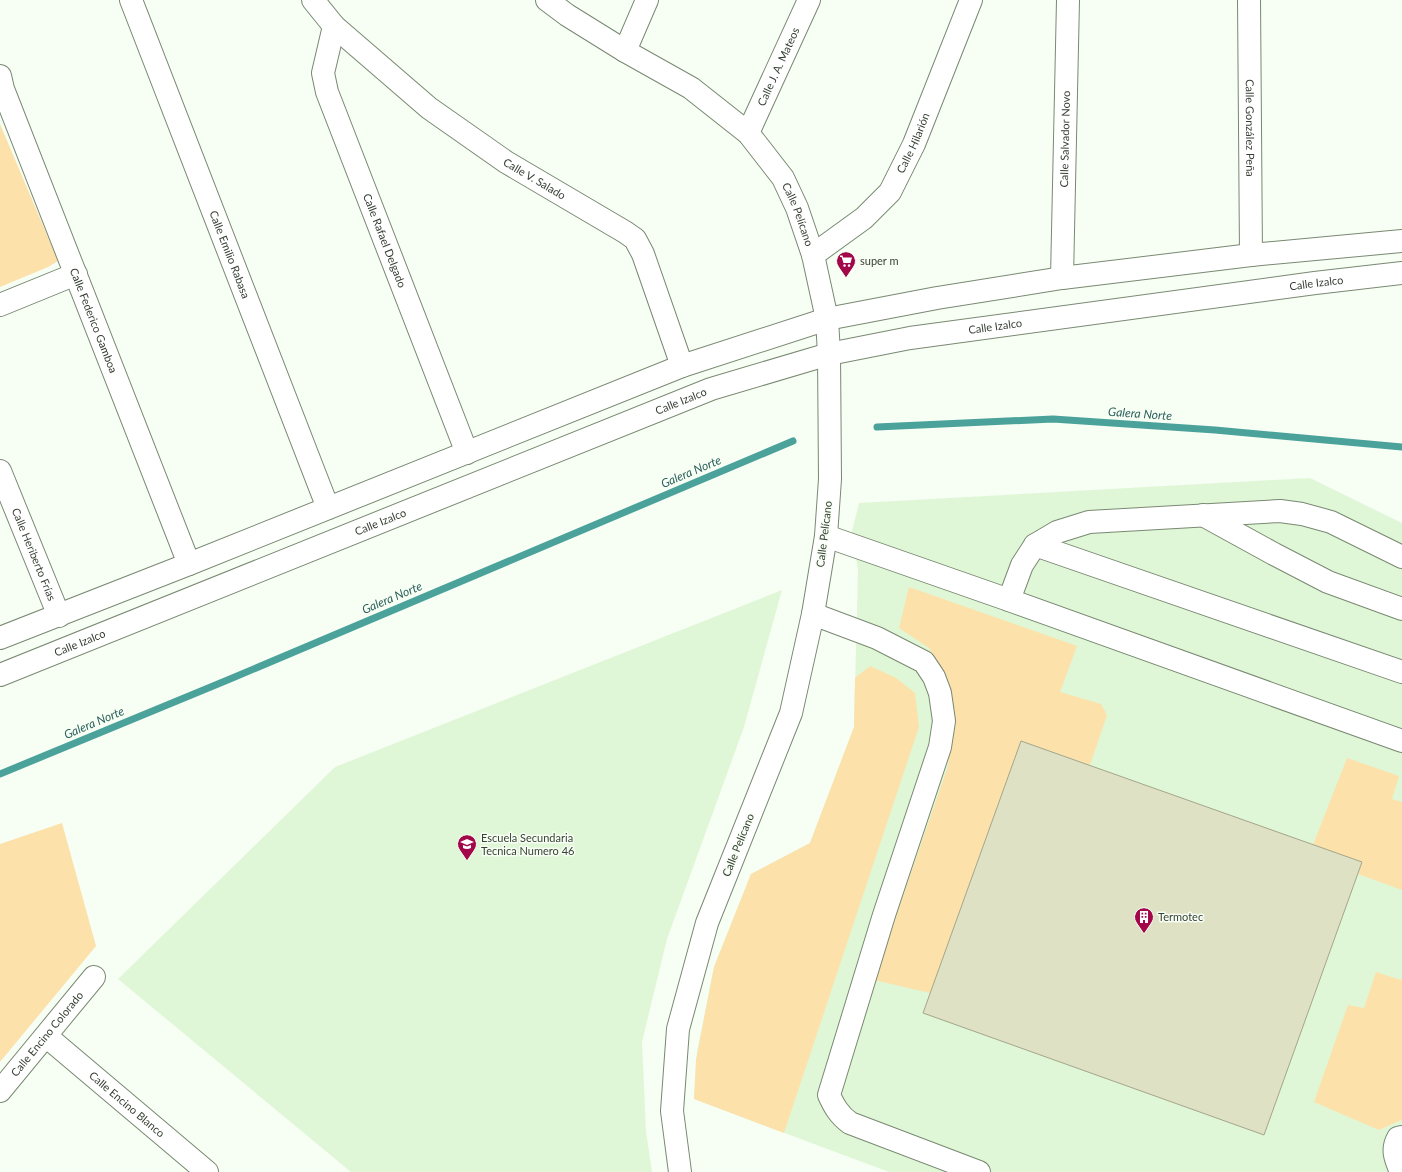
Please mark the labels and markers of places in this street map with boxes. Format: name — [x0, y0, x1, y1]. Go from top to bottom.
supermarket icon: super m — [835, 250, 857, 278]
place label: super m — [860, 254, 899, 267]
place label: Escuela Secundaria Tecnica Numero 46 — [481, 831, 574, 857]
school or university icon: Escuela Secundaria Tecnica Numero 46 — [456, 833, 478, 861]
building icon: Termotec — [1133, 906, 1155, 934]
place label: Termotec — [1158, 910, 1203, 923]

